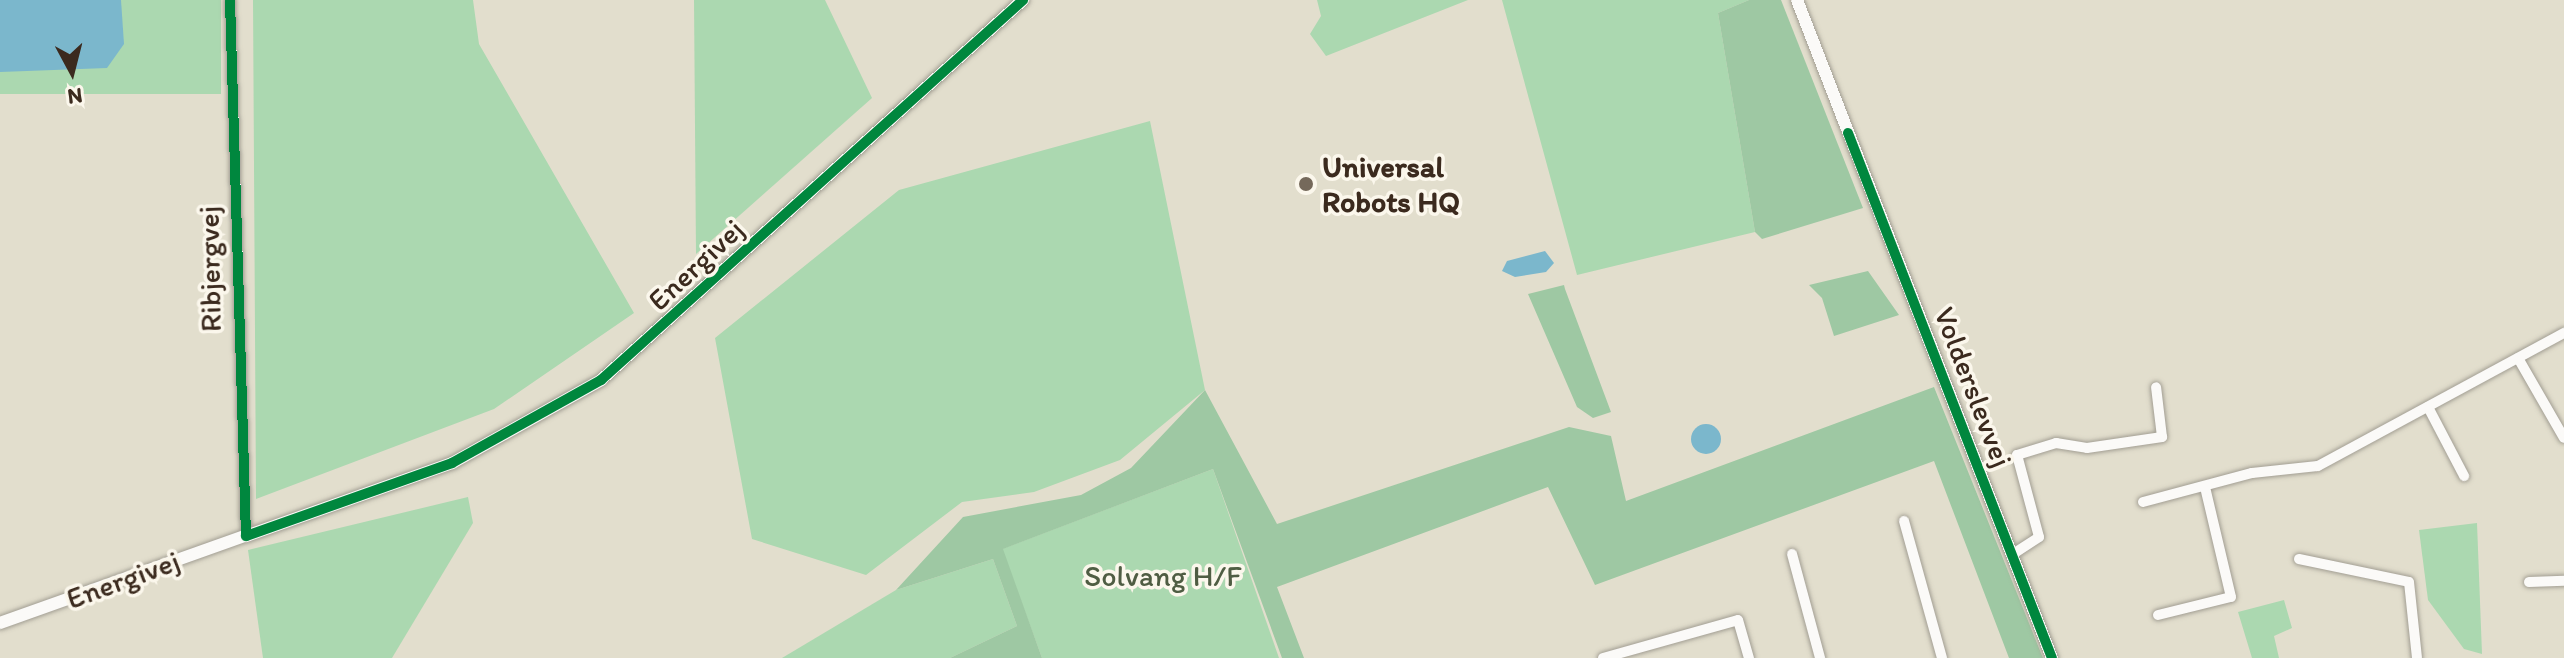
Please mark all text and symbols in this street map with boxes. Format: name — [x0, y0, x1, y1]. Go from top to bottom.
north arrow — [32, 32, 112, 112]
text: N — [66, 82, 84, 111]
place label: Universal Robots HQ — [1322, 149, 1460, 220]
marker: Universal Robots HQ — [1297, 175, 1315, 193]
street label: Ribjergvej — [191, 206, 229, 332]
street label: Energivej — [641, 212, 751, 318]
street label: Volderslevvej — [1926, 302, 2020, 472]
street label: Energivej — [61, 543, 185, 617]
park label: Solvang H/F — [1084, 558, 1242, 594]

